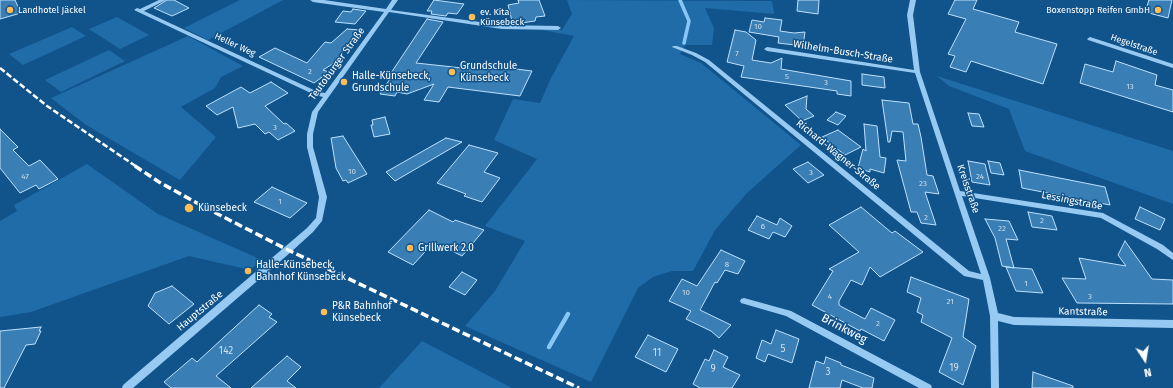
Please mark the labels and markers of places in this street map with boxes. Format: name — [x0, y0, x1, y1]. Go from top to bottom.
marker: Landhotel Jäckel — [5, 5, 15, 15]
place label: Landhotel Jäckel — [18, 5, 86, 15]
place label: Boxenstopp Reifen GmbH — [1046, 5, 1150, 15]
marker: Boxenstopp Reifen GmbH — [1153, 5, 1163, 15]
place label: ev. Kita Künsebeck — [480, 7, 524, 28]
marker: ev. Kita Künsebeck — [467, 12, 477, 22]
place label: Grundschule Künsebeck — [460, 60, 517, 84]
marker: Grundschule Künsebeck — [447, 67, 457, 77]
place label: Halle-Künsebeck, Grundschule — [352, 70, 431, 94]
marker: Halle-Künsebeck, Grundschule — [339, 77, 349, 87]
marker: Künsebeck — [183, 202, 195, 214]
place label: Künsebeck — [198, 202, 247, 214]
place label: Grillwerk 2.0 — [418, 242, 474, 254]
marker: Grillwerk 2.0 — [405, 243, 415, 253]
place label: Halle-Künsebeck, Bahnhof Künsebeck — [256, 259, 346, 282]
marker: Halle-Künsebeck, Bahnhof Künsebeck — [243, 266, 253, 276]
place label: P&R Bahnhof Künsebeck — [332, 300, 392, 324]
marker: P&R Bahnhof Künsebeck — [319, 307, 329, 317]

